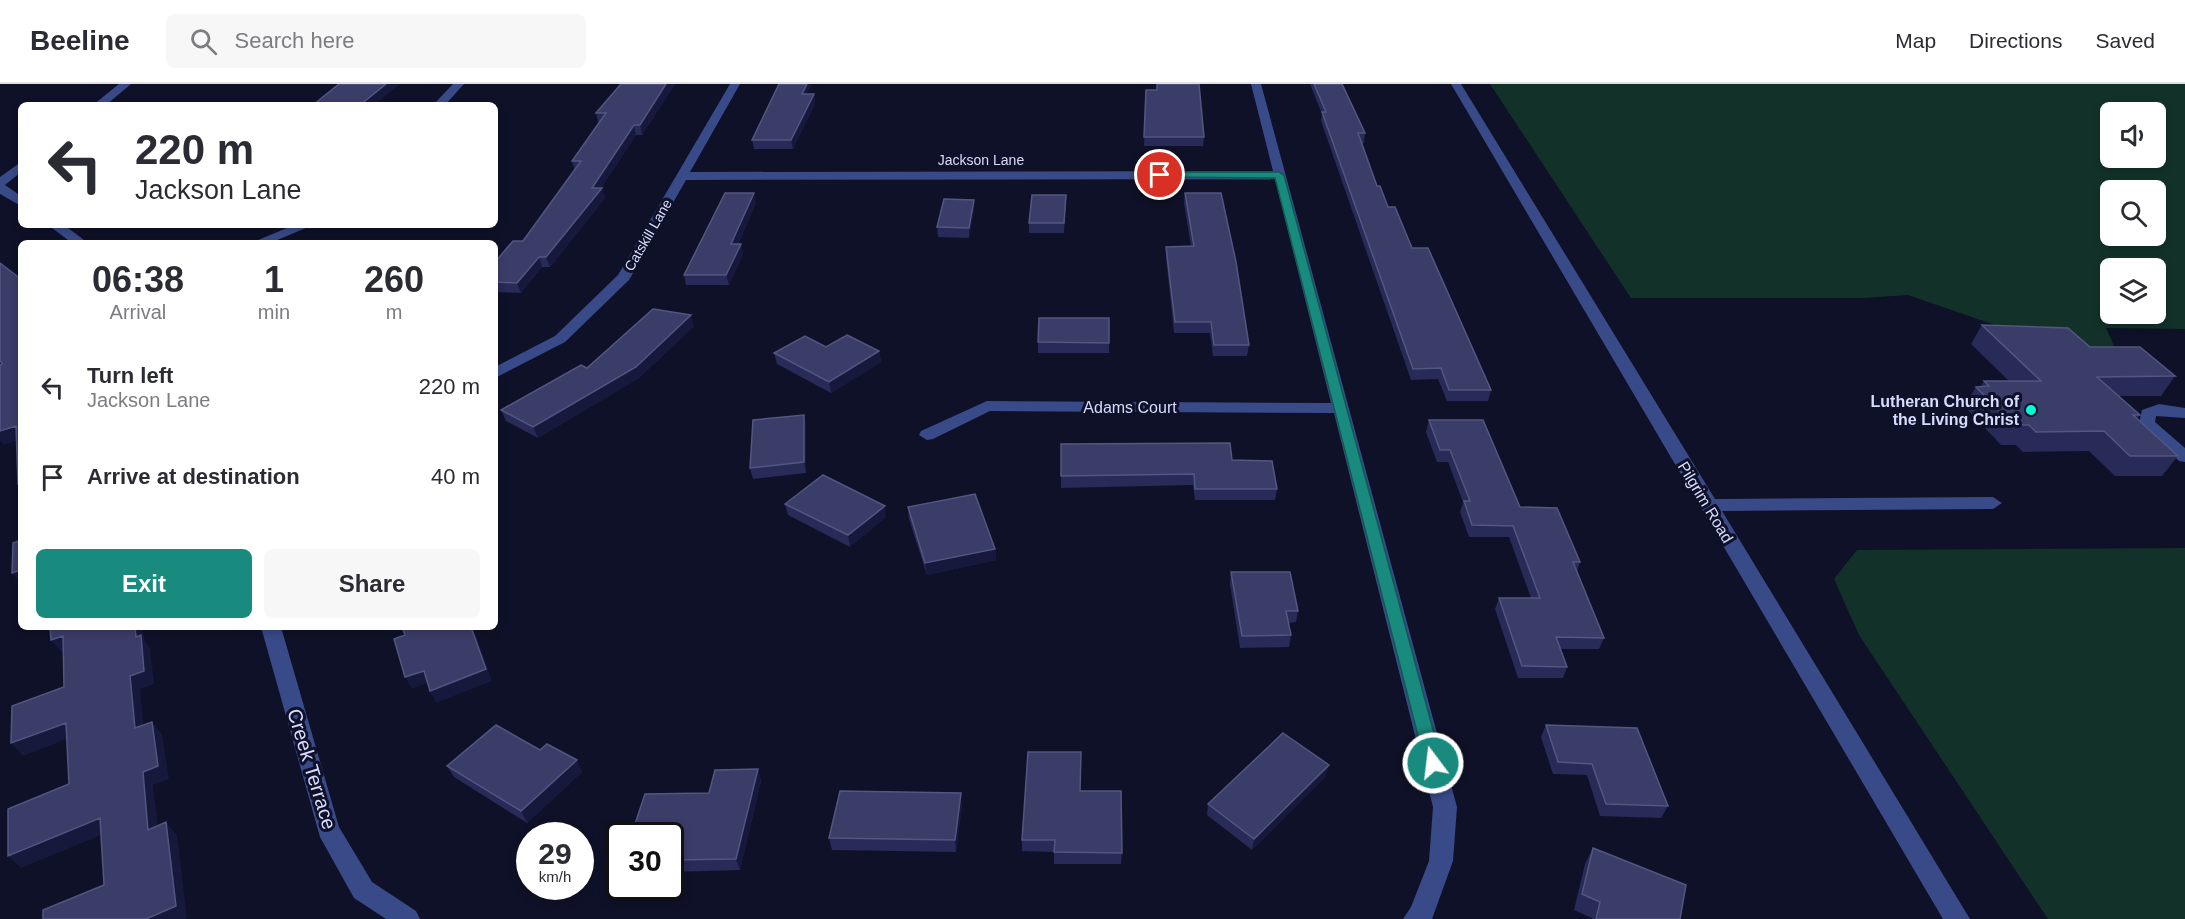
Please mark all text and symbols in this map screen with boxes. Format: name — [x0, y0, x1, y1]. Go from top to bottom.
search box — [166, 14, 586, 68]
text: Beeline — [30, 25, 130, 56]
icon: search — [187, 25, 220, 58]
text: Search here — [235, 28, 354, 53]
text: Map — [1895, 29, 1936, 52]
text: Directions — [1969, 29, 2062, 52]
text: Saved — [2095, 29, 2155, 52]
map controls — [2100, 102, 2166, 324]
button: sound — [2100, 102, 2166, 168]
icon: left — [36, 126, 114, 204]
text: 220 m — [135, 126, 254, 173]
pin — [1134, 149, 1185, 200]
street label: Jackson Lane — [938, 152, 1024, 168]
icon: arrive — [1143, 158, 1176, 191]
text: Jackson Lane — [135, 175, 302, 205]
button: search — [2100, 180, 2166, 246]
street label: Catskill Lane — [621, 196, 675, 274]
button: layers — [2100, 258, 2166, 324]
text: 06:38 — [92, 259, 184, 300]
text: 1 — [264, 259, 284, 300]
text: 260 — [364, 259, 424, 300]
text: Arrival — [110, 301, 166, 323]
text: min — [258, 301, 290, 323]
text: m — [386, 301, 402, 323]
text: Turn left — [87, 363, 173, 388]
icon: left — [36, 371, 69, 404]
text: 220 m — [419, 374, 480, 399]
text: Jackson Lane — [87, 389, 210, 411]
place label: Lutheran Church of the Living Christ — [1871, 393, 2020, 428]
street label: Adams Court — [1083, 399, 1177, 416]
marker: Lutheran Church of the Living Christ — [2024, 403, 2038, 417]
street label: Pilgrim Road — [1675, 459, 1736, 546]
icon: arrive — [36, 461, 69, 494]
text: Arrive at destination — [87, 464, 300, 489]
text: 40 m — [431, 464, 480, 489]
button: Exit — [36, 549, 252, 618]
button: Share — [264, 549, 480, 618]
street label: Creek Terrace — [283, 706, 341, 832]
position arrow — [1401, 731, 1465, 795]
speed limit sign: 30 — [606, 822, 684, 900]
text: 29 — [538, 837, 572, 870]
text: km/h — [539, 868, 571, 885]

